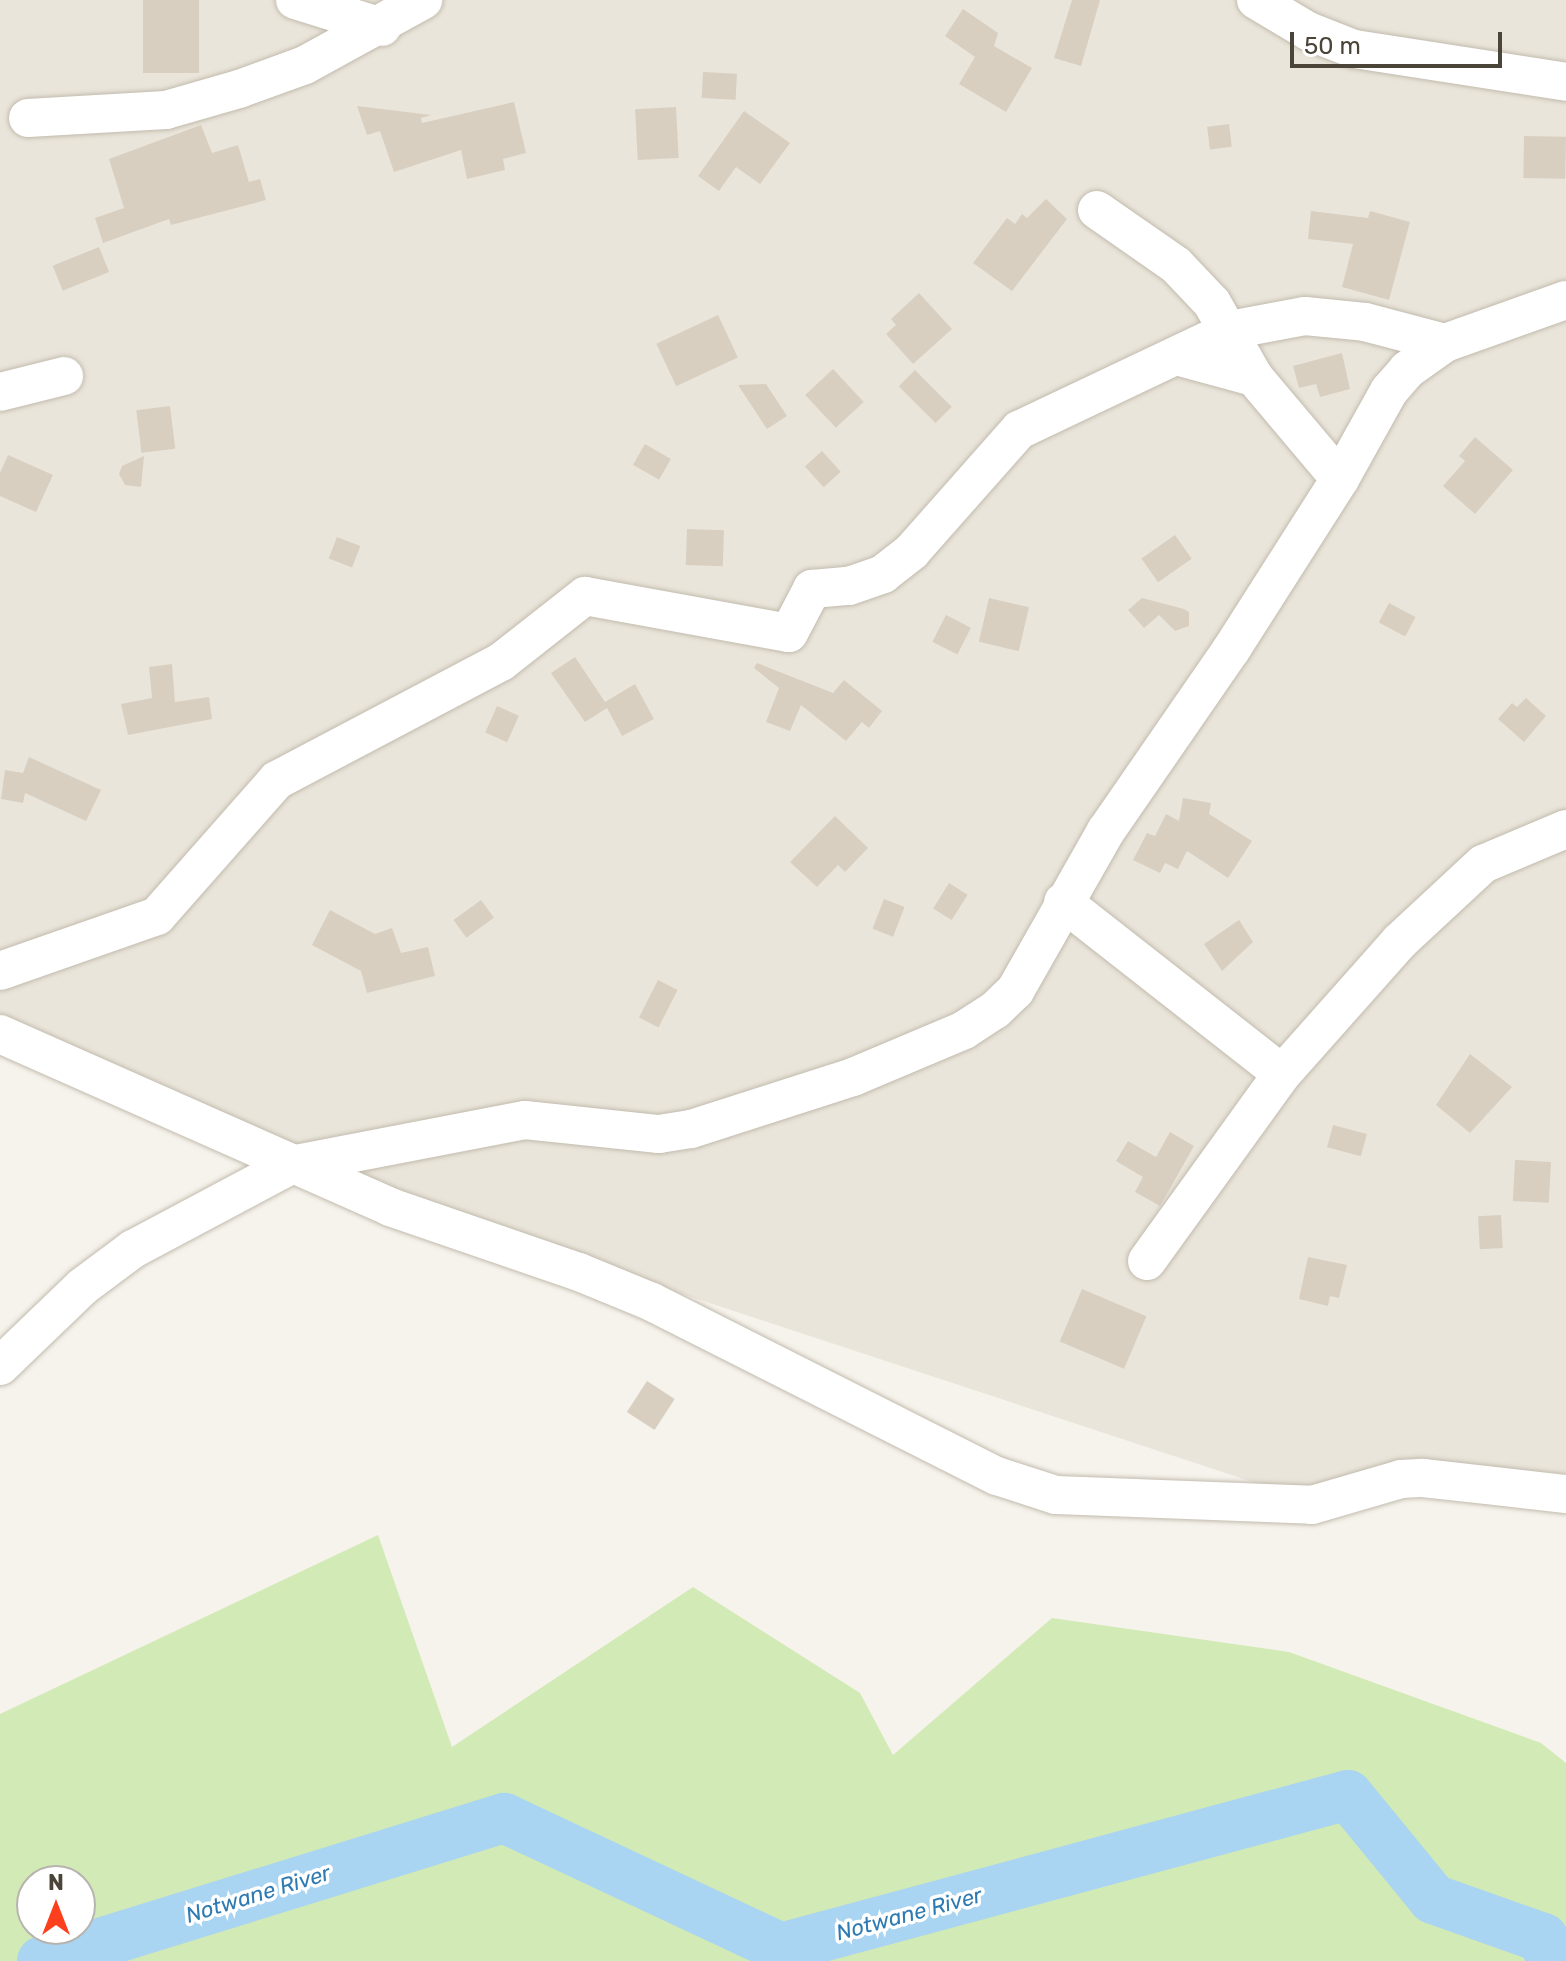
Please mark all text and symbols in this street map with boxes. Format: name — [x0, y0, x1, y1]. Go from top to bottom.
scale bar — [1294, 16, 1506, 66]
text: 50 m — [1304, 32, 1361, 60]
water label: Notwane River — [182, 1859, 334, 1929]
north arrow — [16, 1865, 96, 1945]
text: N — [48, 1869, 64, 1896]
water label: Notwane River — [833, 1882, 985, 1946]

